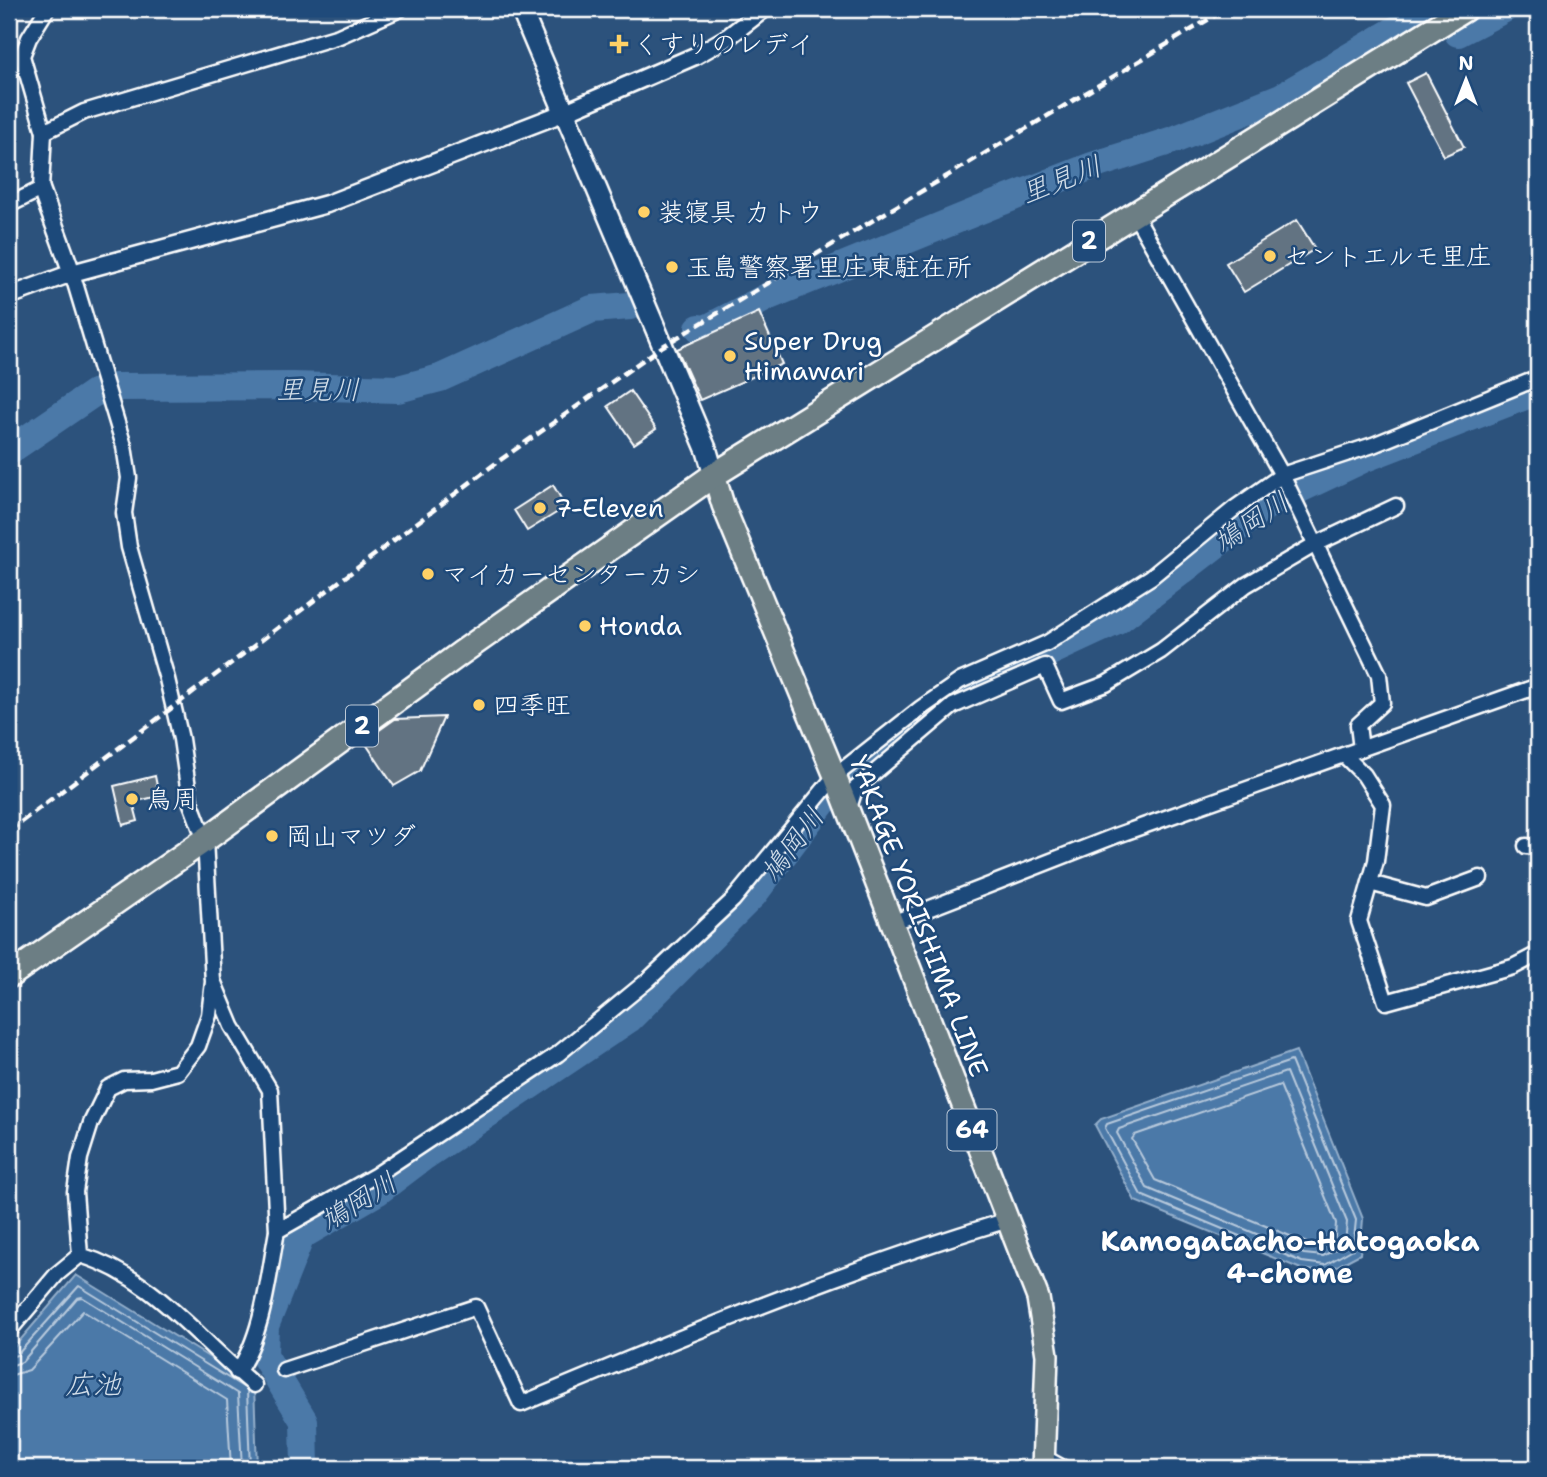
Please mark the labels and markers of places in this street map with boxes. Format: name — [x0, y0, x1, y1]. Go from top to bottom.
place label: くすりのレデイ — [633, 26, 814, 61]
marker: くすりのレデイ — [611, 36, 627, 52]
place label: 装寝具 カトウ — [658, 194, 823, 229]
marker: 装寝具 カトウ — [636, 204, 652, 220]
place label: セントエルモ里庄 — [1284, 238, 1492, 273]
marker: セントエルモ里庄 — [1262, 248, 1278, 264]
place label: 玉島警察署里庄東駐在所 — [686, 249, 972, 284]
marker: 玉島警察署里庄東駐在所 — [664, 259, 680, 275]
place label: Super Drug Himawari — [744, 323, 882, 388]
marker: Super Drug Himawari — [722, 348, 738, 364]
place label: 7-Eleven — [554, 490, 664, 525]
marker: 7-Eleven — [532, 500, 548, 516]
place label: マイカーセンターカシ — [442, 556, 700, 591]
marker: マイカーセンターカシ — [420, 566, 436, 582]
place label: Honda — [599, 608, 682, 643]
marker: Honda — [577, 618, 593, 634]
place label: 四季旺 — [493, 687, 571, 722]
marker: 四季旺 — [471, 697, 487, 713]
place label: 鳥周 — [146, 781, 198, 816]
marker: 鳥周 — [124, 791, 140, 807]
place label: 岡山マツダ — [286, 818, 416, 853]
marker: 岡山マツダ — [264, 828, 280, 844]

